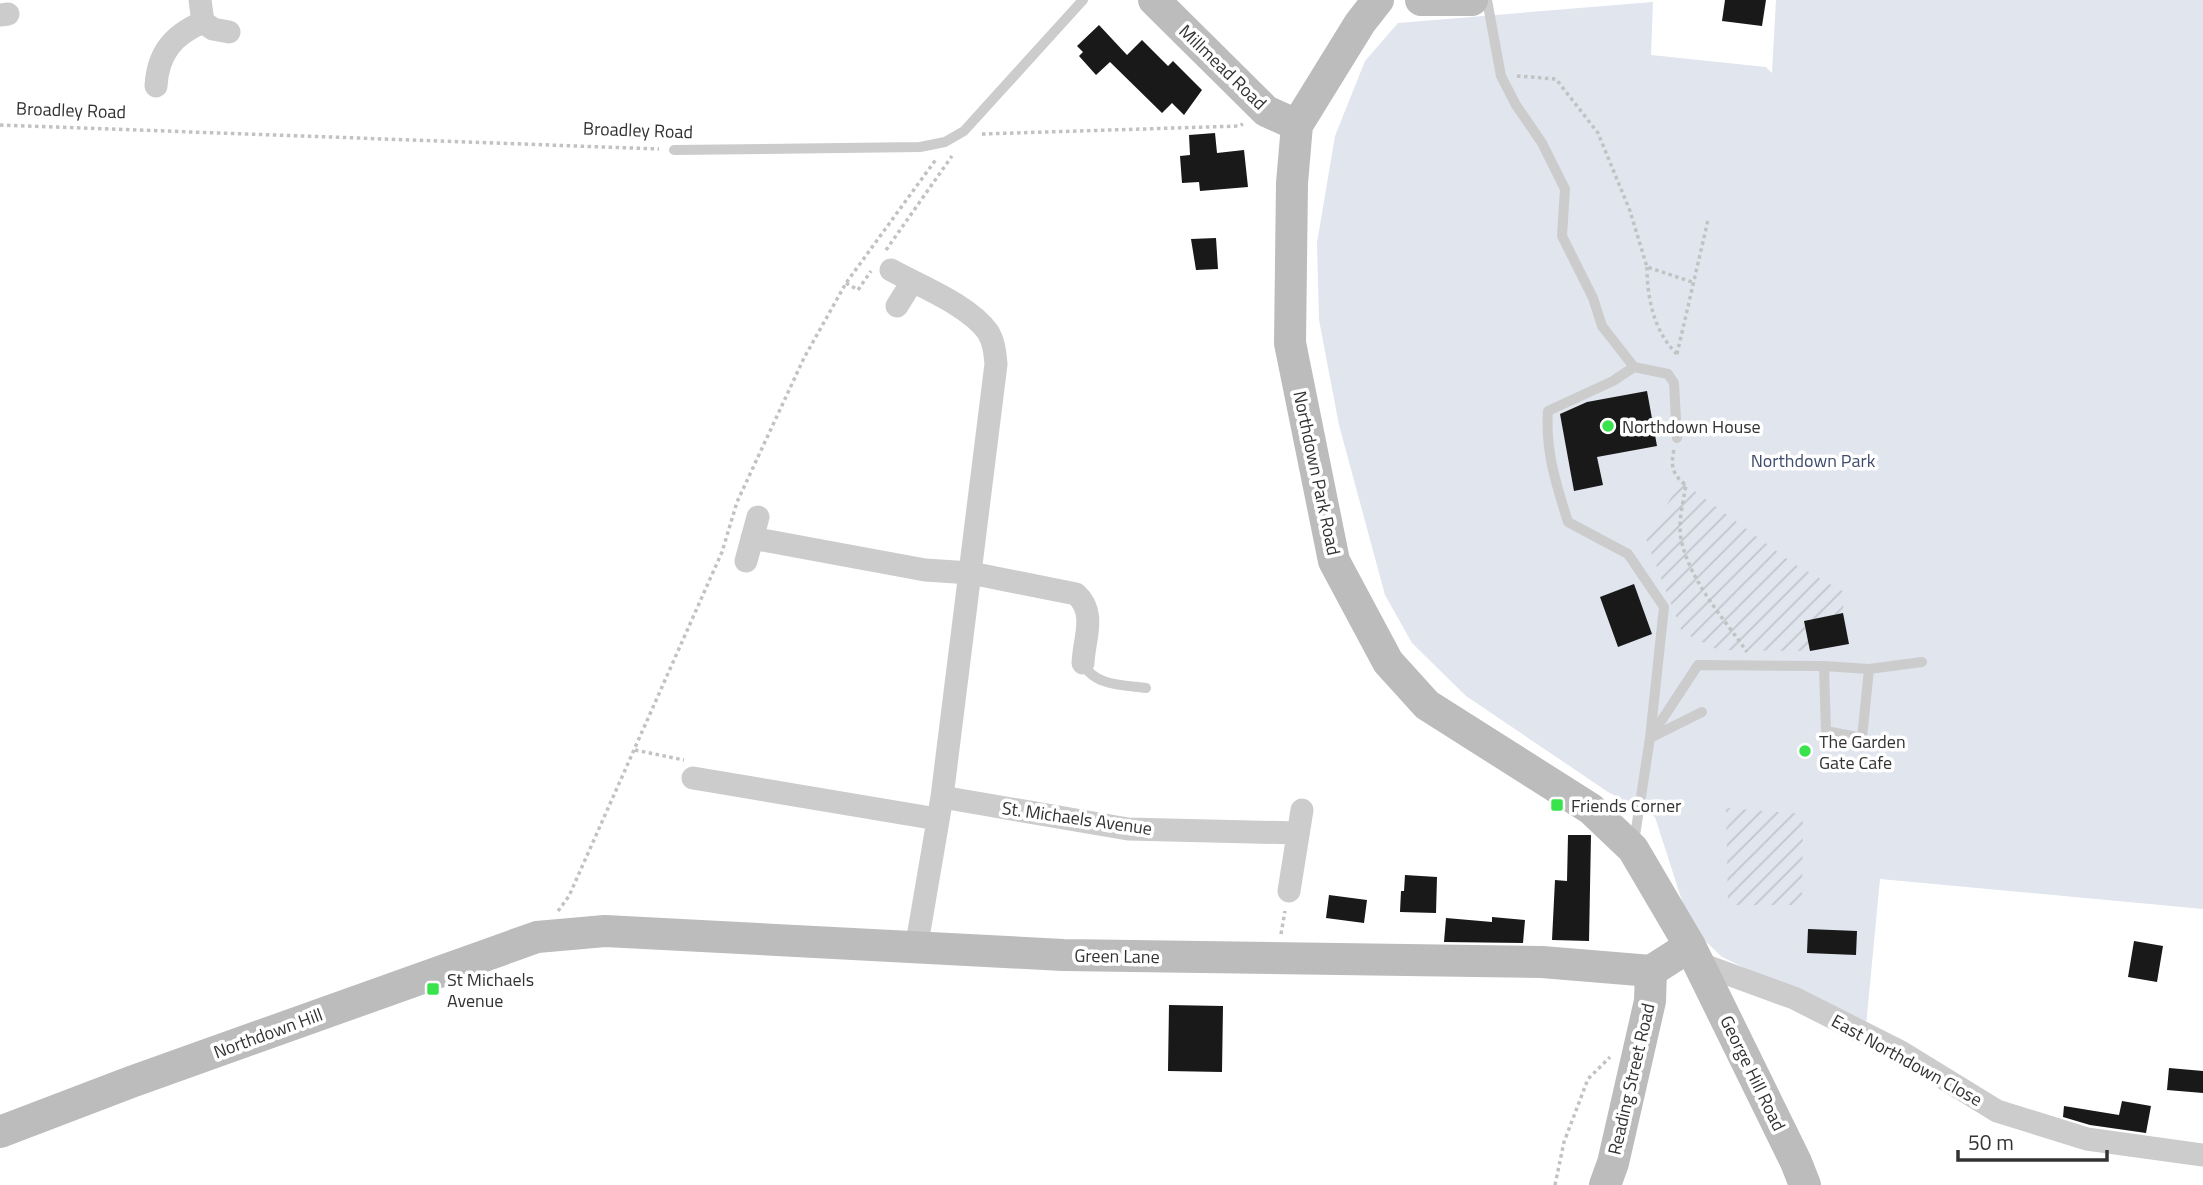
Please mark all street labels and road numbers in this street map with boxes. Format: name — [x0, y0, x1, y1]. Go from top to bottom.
street label: Millmead Road — [1173, 18, 1273, 116]
street label: Broadley Road — [16, 95, 126, 125]
street label: Broadley Road — [583, 115, 693, 145]
street label: Northdown Park Road — [1286, 388, 1348, 558]
street label: St. Michaels Avenue — [1000, 794, 1154, 842]
street label: Green Lane — [1074, 942, 1160, 970]
street label: Northdown Hill — [210, 1001, 326, 1065]
street label: Reading Street Road — [1600, 1001, 1662, 1157]
street label: East Northdown Close — [1827, 1007, 1987, 1113]
street label: George Hill Road — [1713, 1011, 1793, 1135]

